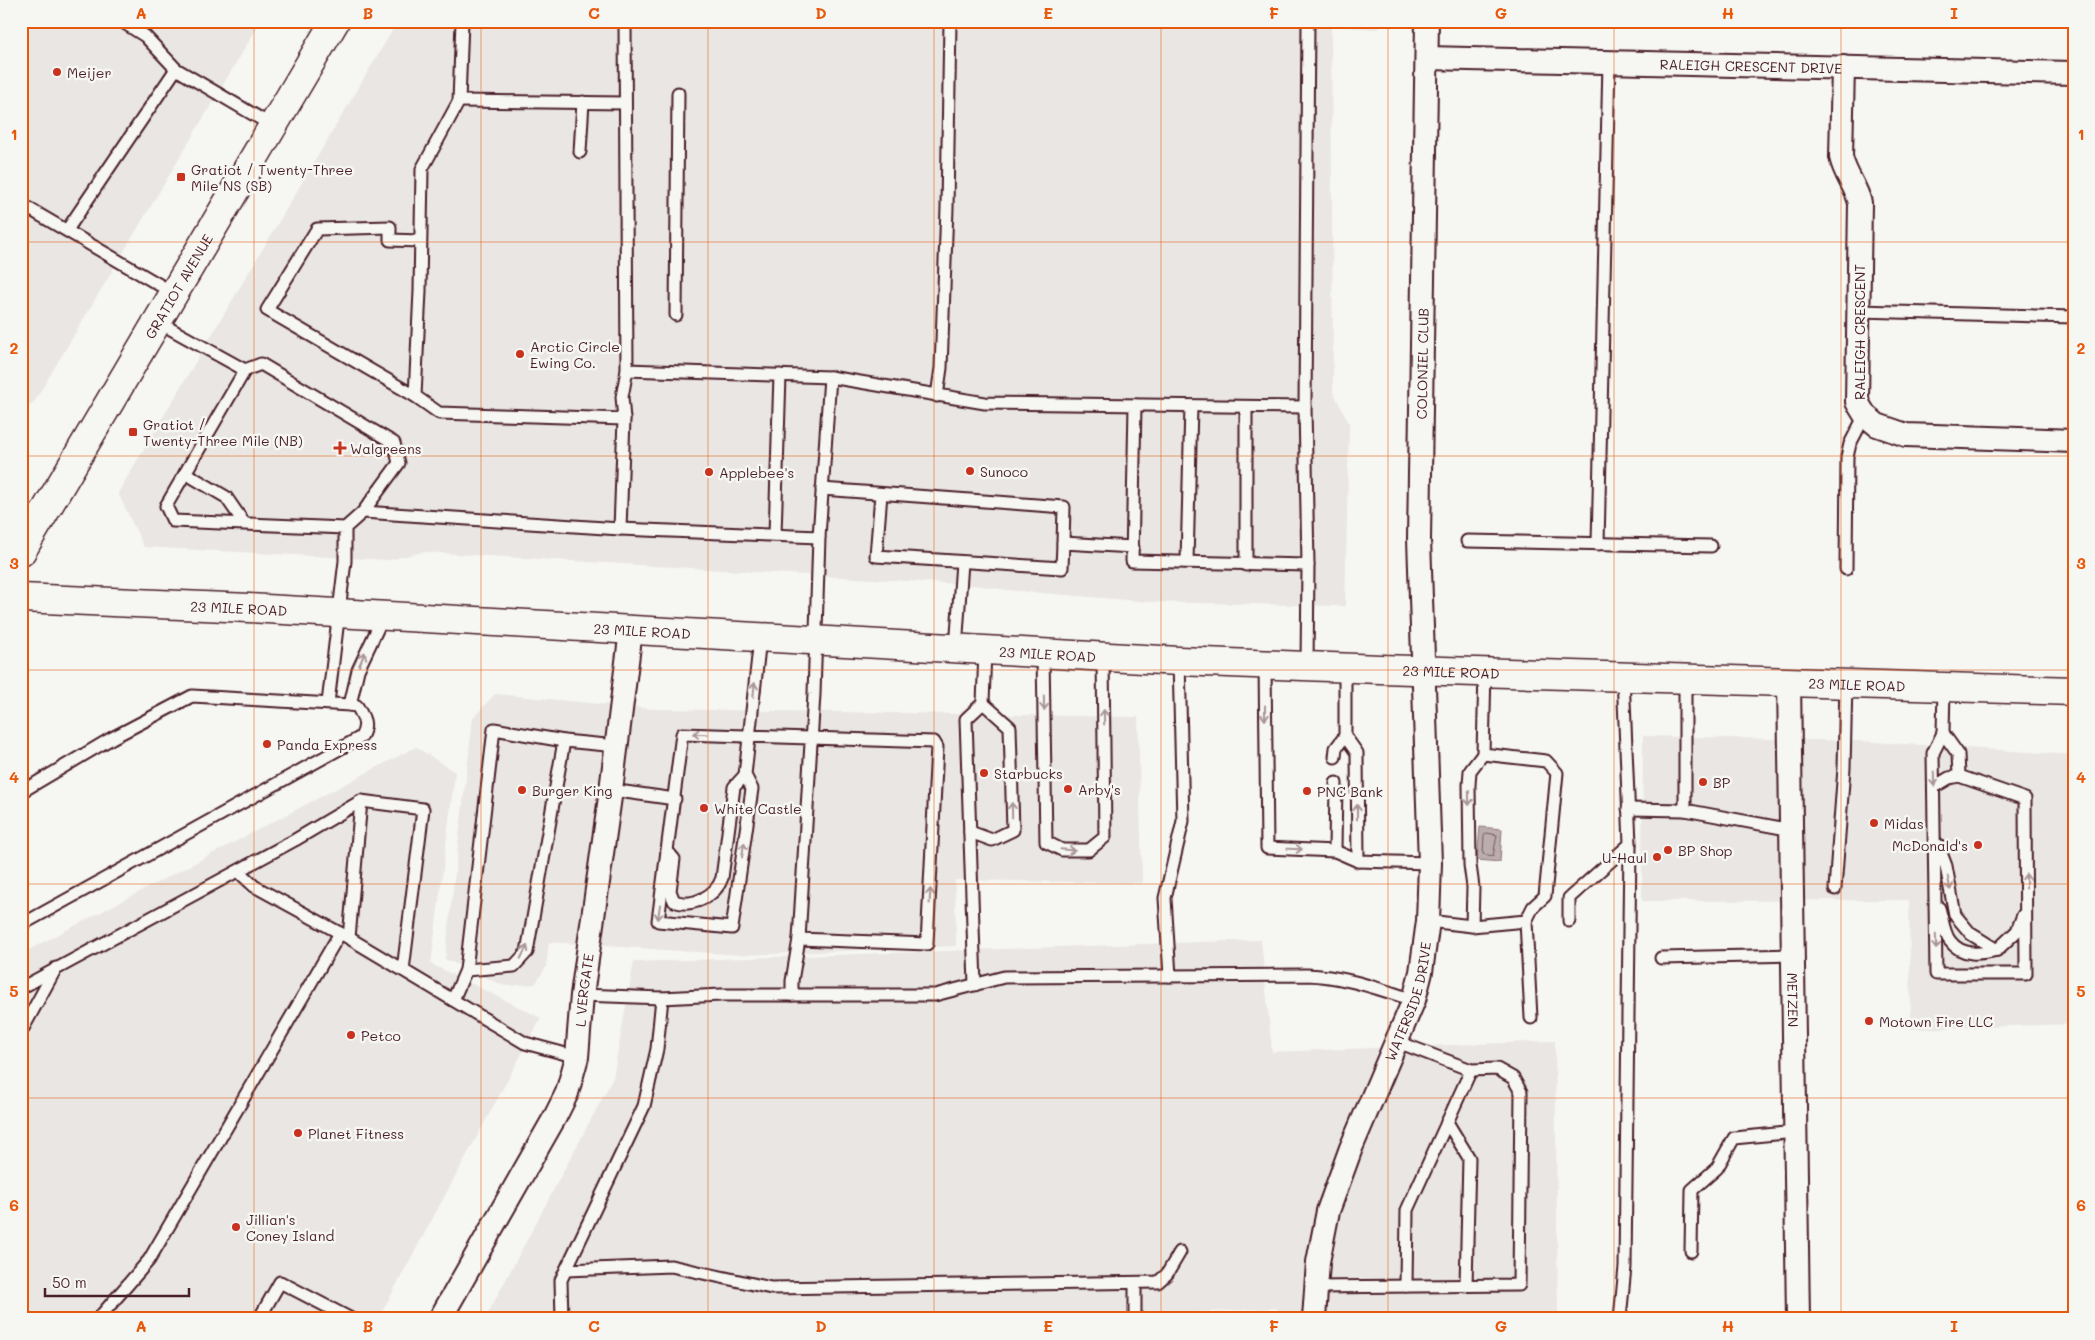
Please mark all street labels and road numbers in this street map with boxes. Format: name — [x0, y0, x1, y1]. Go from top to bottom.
street label: RALEIGH CRESCENT DRIVE — [1659, 54, 1842, 77]
street label: GRATIOT AVENUE — [140, 230, 217, 342]
street label: RALEIGH CRESCENT — [1850, 264, 1869, 400]
street label: COLONIEL CLUB — [1411, 308, 1432, 419]
street label: 23 MILE ROAD — [190, 596, 288, 620]
street label: 23 MILE ROAD — [593, 618, 691, 643]
street label: 23 MILE ROAD — [998, 641, 1097, 666]
street label: 23 MILE ROAD — [1402, 660, 1500, 682]
street label: 23 MILE ROAD — [1808, 673, 1906, 695]
street label: WATERSIDE DRIVE — [1380, 940, 1435, 1064]
street label: L VERGATE — [570, 952, 597, 1027]
street label: METZEN — [1784, 972, 1803, 1028]

